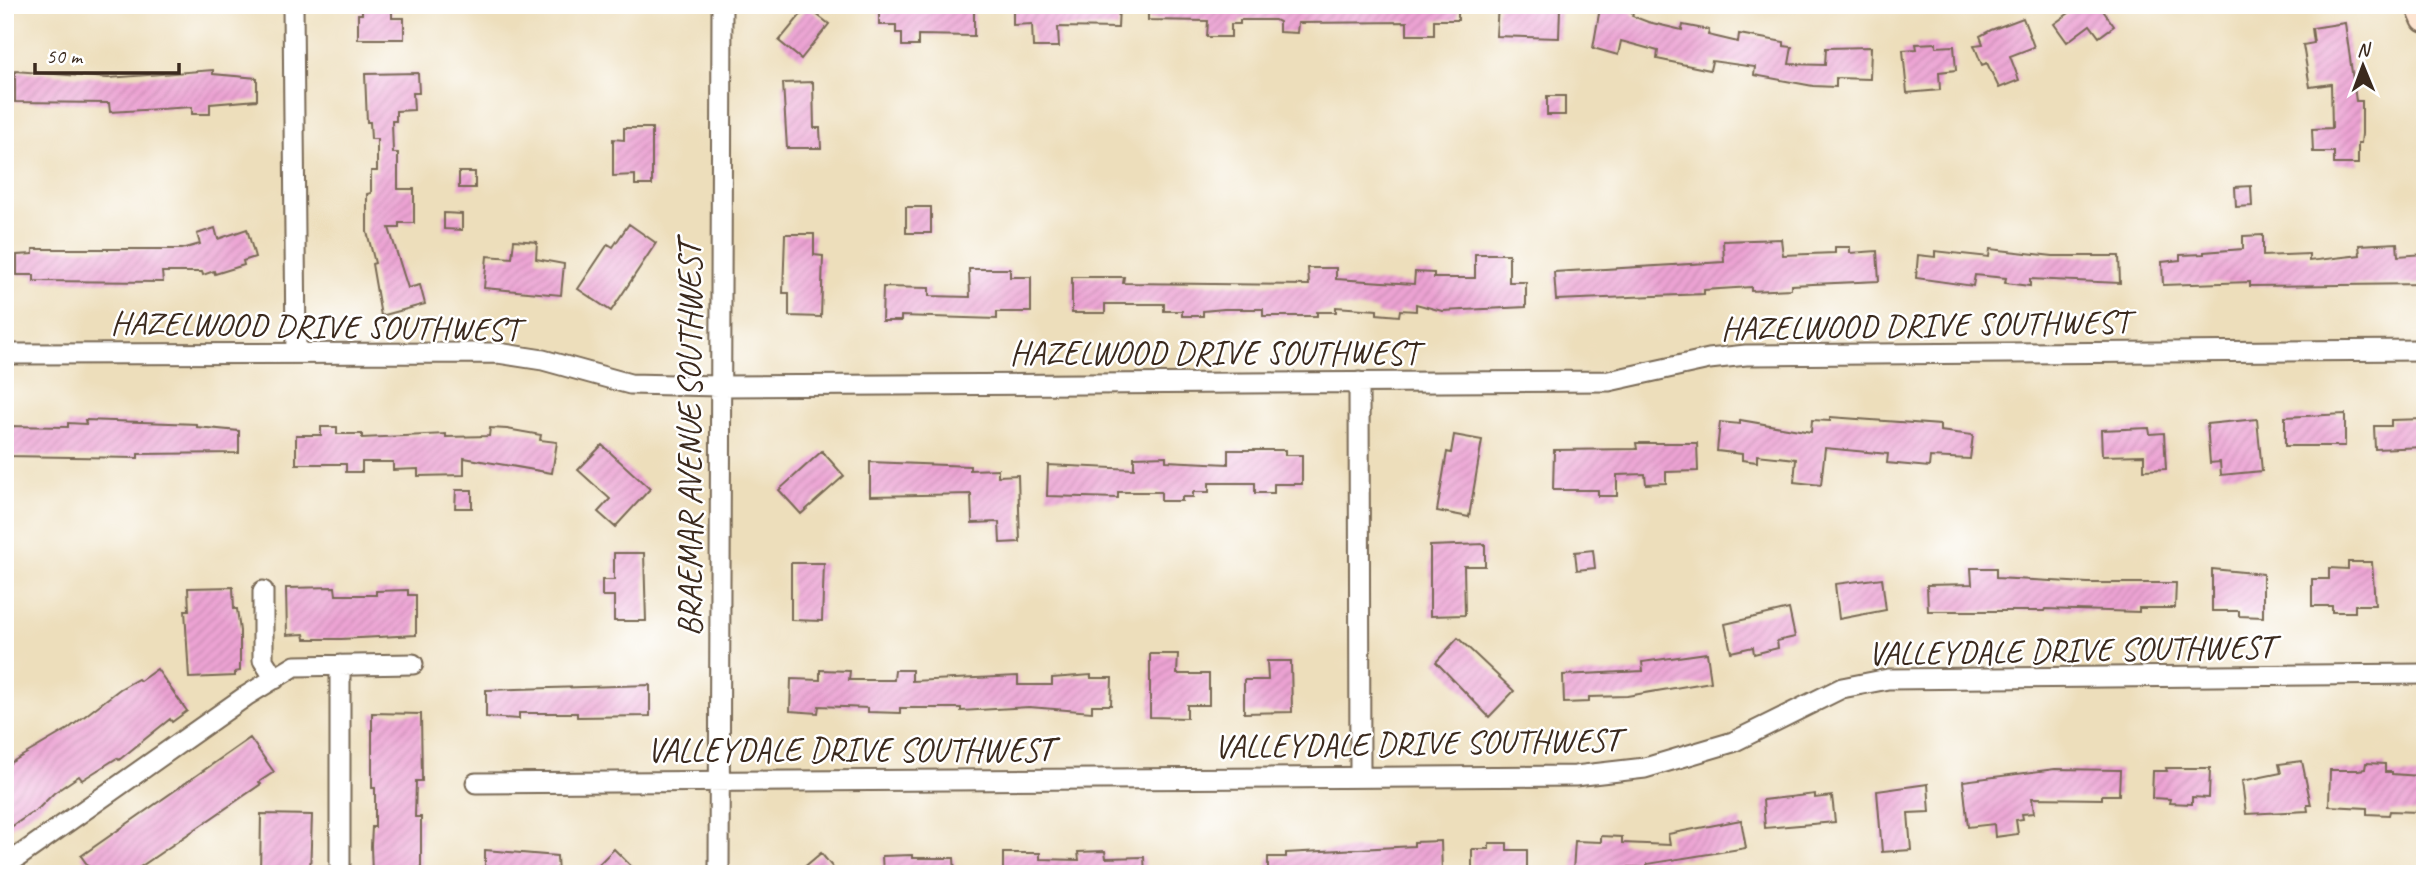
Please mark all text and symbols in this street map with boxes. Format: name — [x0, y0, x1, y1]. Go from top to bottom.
scale bar — [35, 32, 178, 76]
north arrow — [2328, 32, 2398, 102]
text: N — [2357, 38, 2372, 62]
text: 50 m — [46, 43, 84, 69]
street label: BRAEMAR AVENUE SOUTHWEST — [669, 234, 711, 636]
street label: HAZELWOOD DRIVE SOUTHWEST — [1720, 300, 2137, 350]
street label: HAZELWOOD DRIVE SOUTHWEST — [110, 301, 527, 351]
street label: HAZELWOOD DRIVE SOUTHWEST — [1010, 332, 1426, 374]
street label: VALLEYDALE DRIVE SOUTHWEST — [1868, 625, 2282, 675]
street label: VALLEYDALE DRIVE SOUTHWEST — [1214, 718, 1628, 768]
street label: VALLEYDALE DRIVE SOUTHWEST — [647, 729, 1061, 771]

